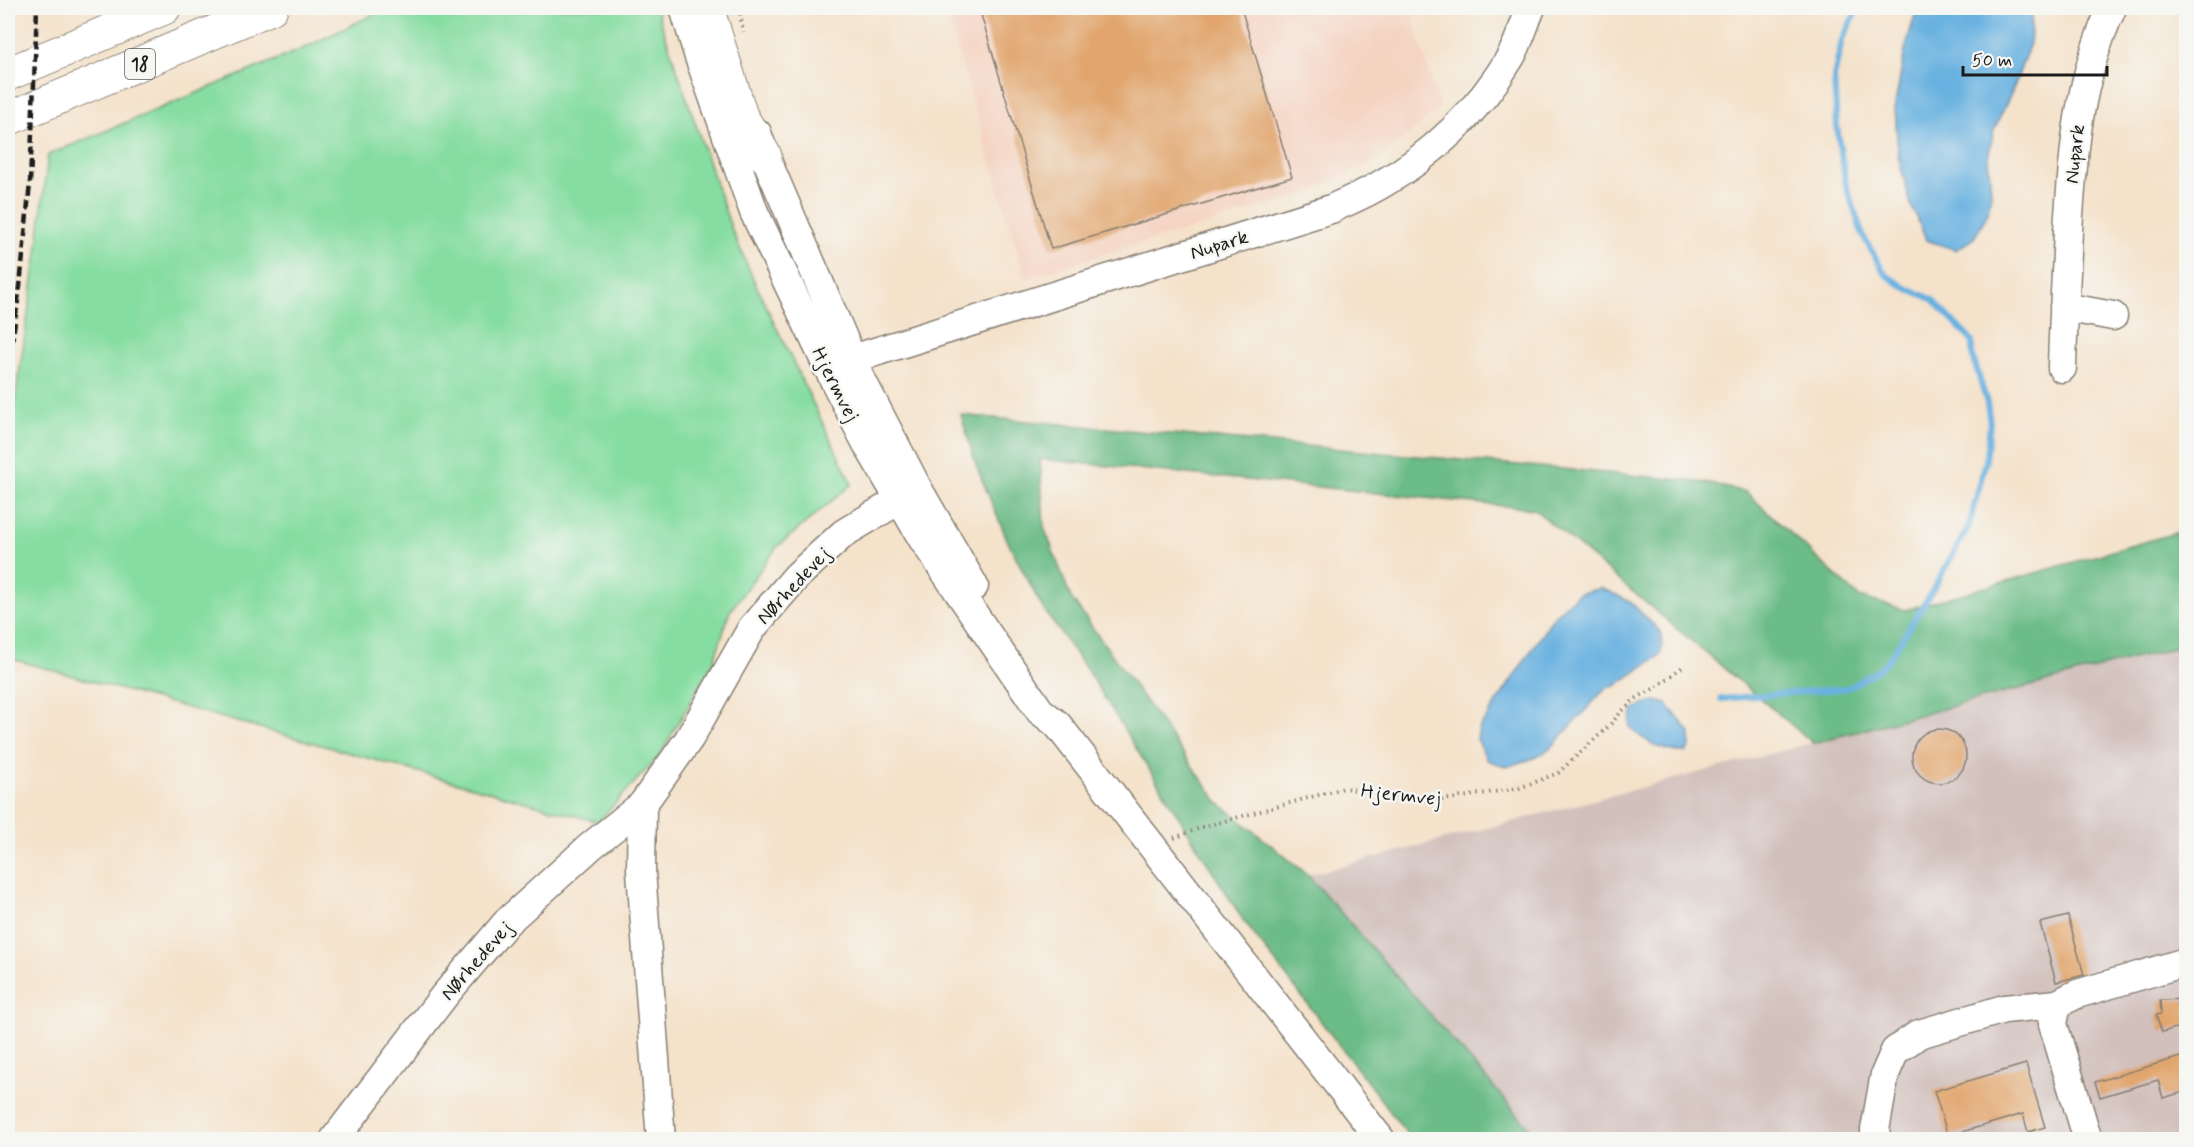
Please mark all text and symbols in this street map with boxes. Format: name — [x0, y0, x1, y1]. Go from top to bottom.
scale bar — [1963, 39, 2107, 77]
road number: 18 — [125, 49, 155, 79]
text: 50 m — [1972, 49, 2012, 73]
street label: Nupark — [2059, 123, 2092, 185]
street label: Nupark — [1187, 224, 1252, 267]
street label: Hjermvej — [804, 343, 865, 427]
street label: Nørhedevej — [751, 541, 837, 631]
street label: Hjermvej — [1359, 778, 1442, 813]
street label: Nørhedevej — [435, 915, 519, 1007]

